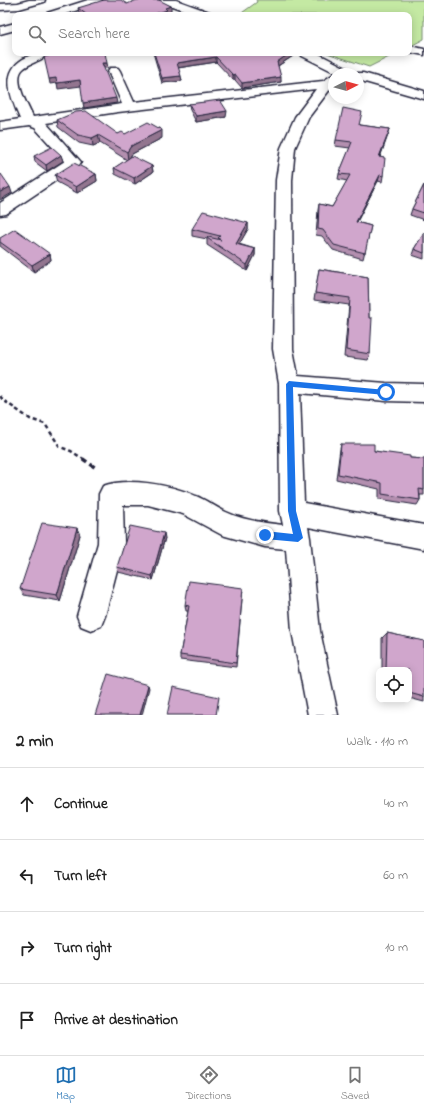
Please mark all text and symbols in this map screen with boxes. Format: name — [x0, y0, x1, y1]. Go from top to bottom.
search box — [12, 12, 412, 56]
icon: search — [26, 23, 48, 45]
text: Search here — [58, 23, 130, 45]
north arrow — [328, 68, 364, 104]
route start — [377, 383, 395, 401]
route end — [256, 526, 274, 544]
map controls — [376, 667, 412, 703]
button: locate — [376, 667, 412, 703]
text: 2 min — [16, 729, 53, 754]
text: Walk · 110 m — [347, 732, 408, 751]
icon: ahead — [16, 793, 38, 815]
text: Continue — [54, 793, 108, 815]
text: 40 m — [384, 794, 408, 813]
icon: left — [16, 865, 38, 887]
text: Turn left — [54, 865, 107, 887]
text: 60 m — [383, 866, 408, 885]
icon: right — [16, 937, 38, 959]
text: Turn right — [54, 937, 112, 959]
text: 10 m — [385, 938, 408, 957]
icon: arrive — [16, 1009, 38, 1031]
text: Arrive at destination — [54, 1009, 178, 1031]
tab: Map — [55, 1064, 77, 1104]
tab: Directions — [186, 1064, 231, 1104]
tab: Saved — [341, 1064, 369, 1104]

